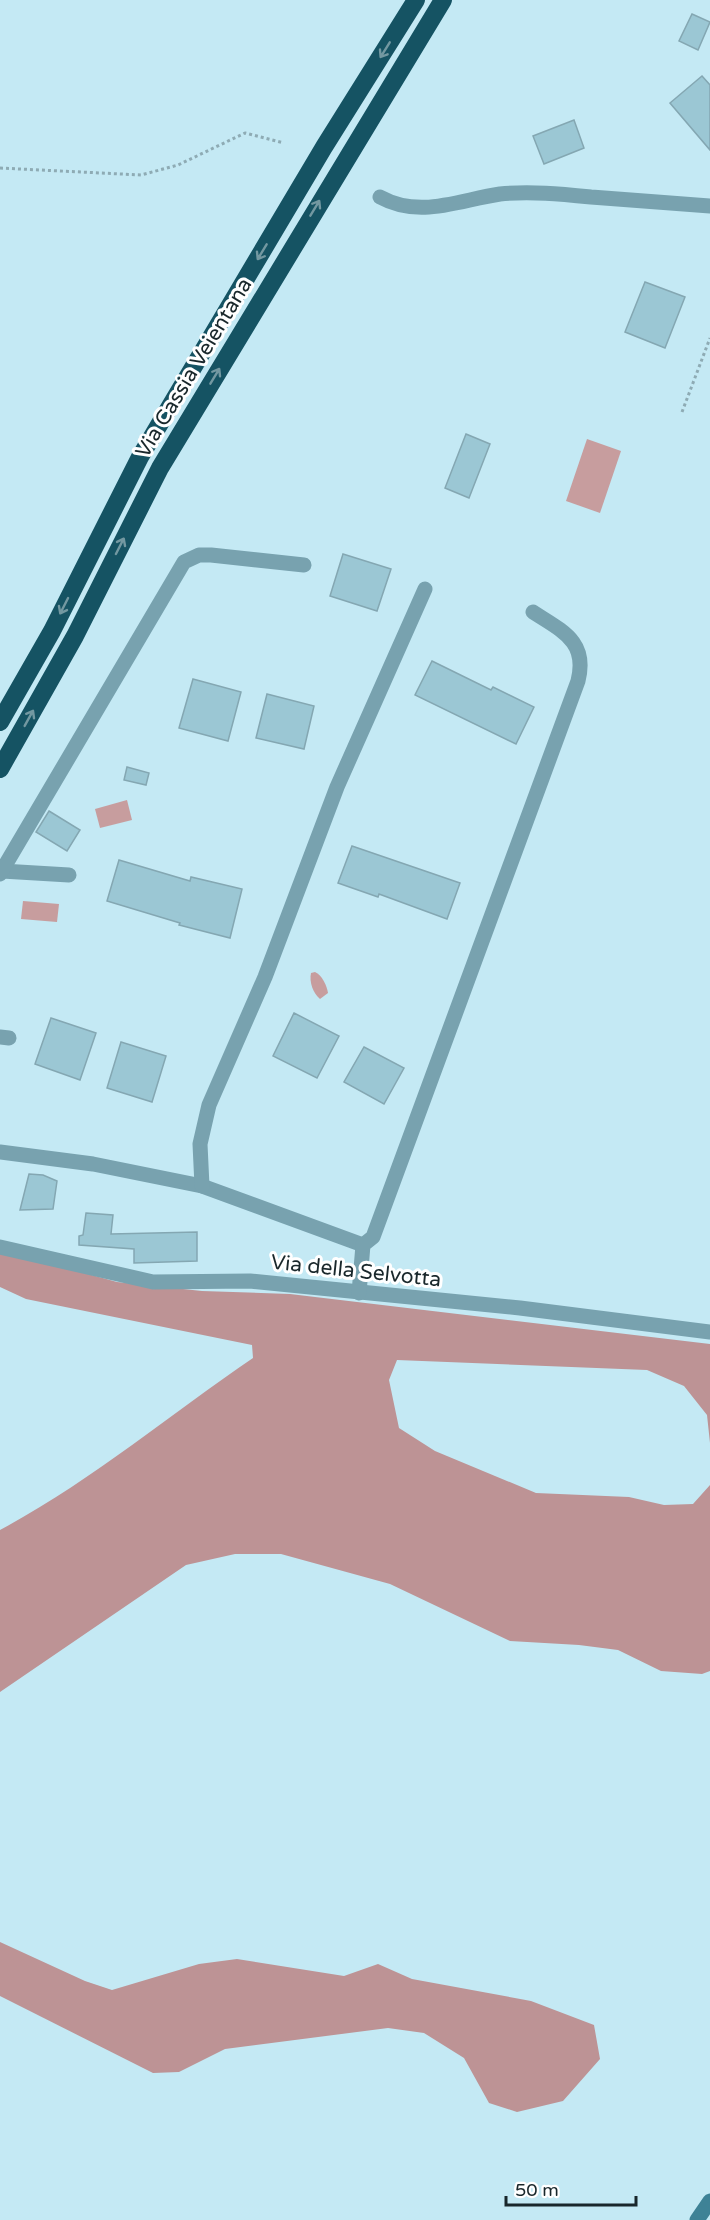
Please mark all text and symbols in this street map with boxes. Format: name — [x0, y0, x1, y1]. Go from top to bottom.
one-way arrow — [378, 41, 390, 58]
one-way arrow — [310, 200, 322, 217]
one-way arrow — [255, 243, 267, 260]
street label: Via Cassia Veientana — [130, 274, 258, 462]
one-way arrow — [209, 368, 221, 385]
one-way arrow — [115, 537, 127, 555]
one-way arrow — [58, 596, 70, 614]
one-way arrow — [23, 710, 35, 727]
street label: Via della Selvotta — [270, 1250, 442, 1292]
scale bar — [506, 2169, 636, 2207]
text: 50 m — [515, 2179, 559, 2201]

